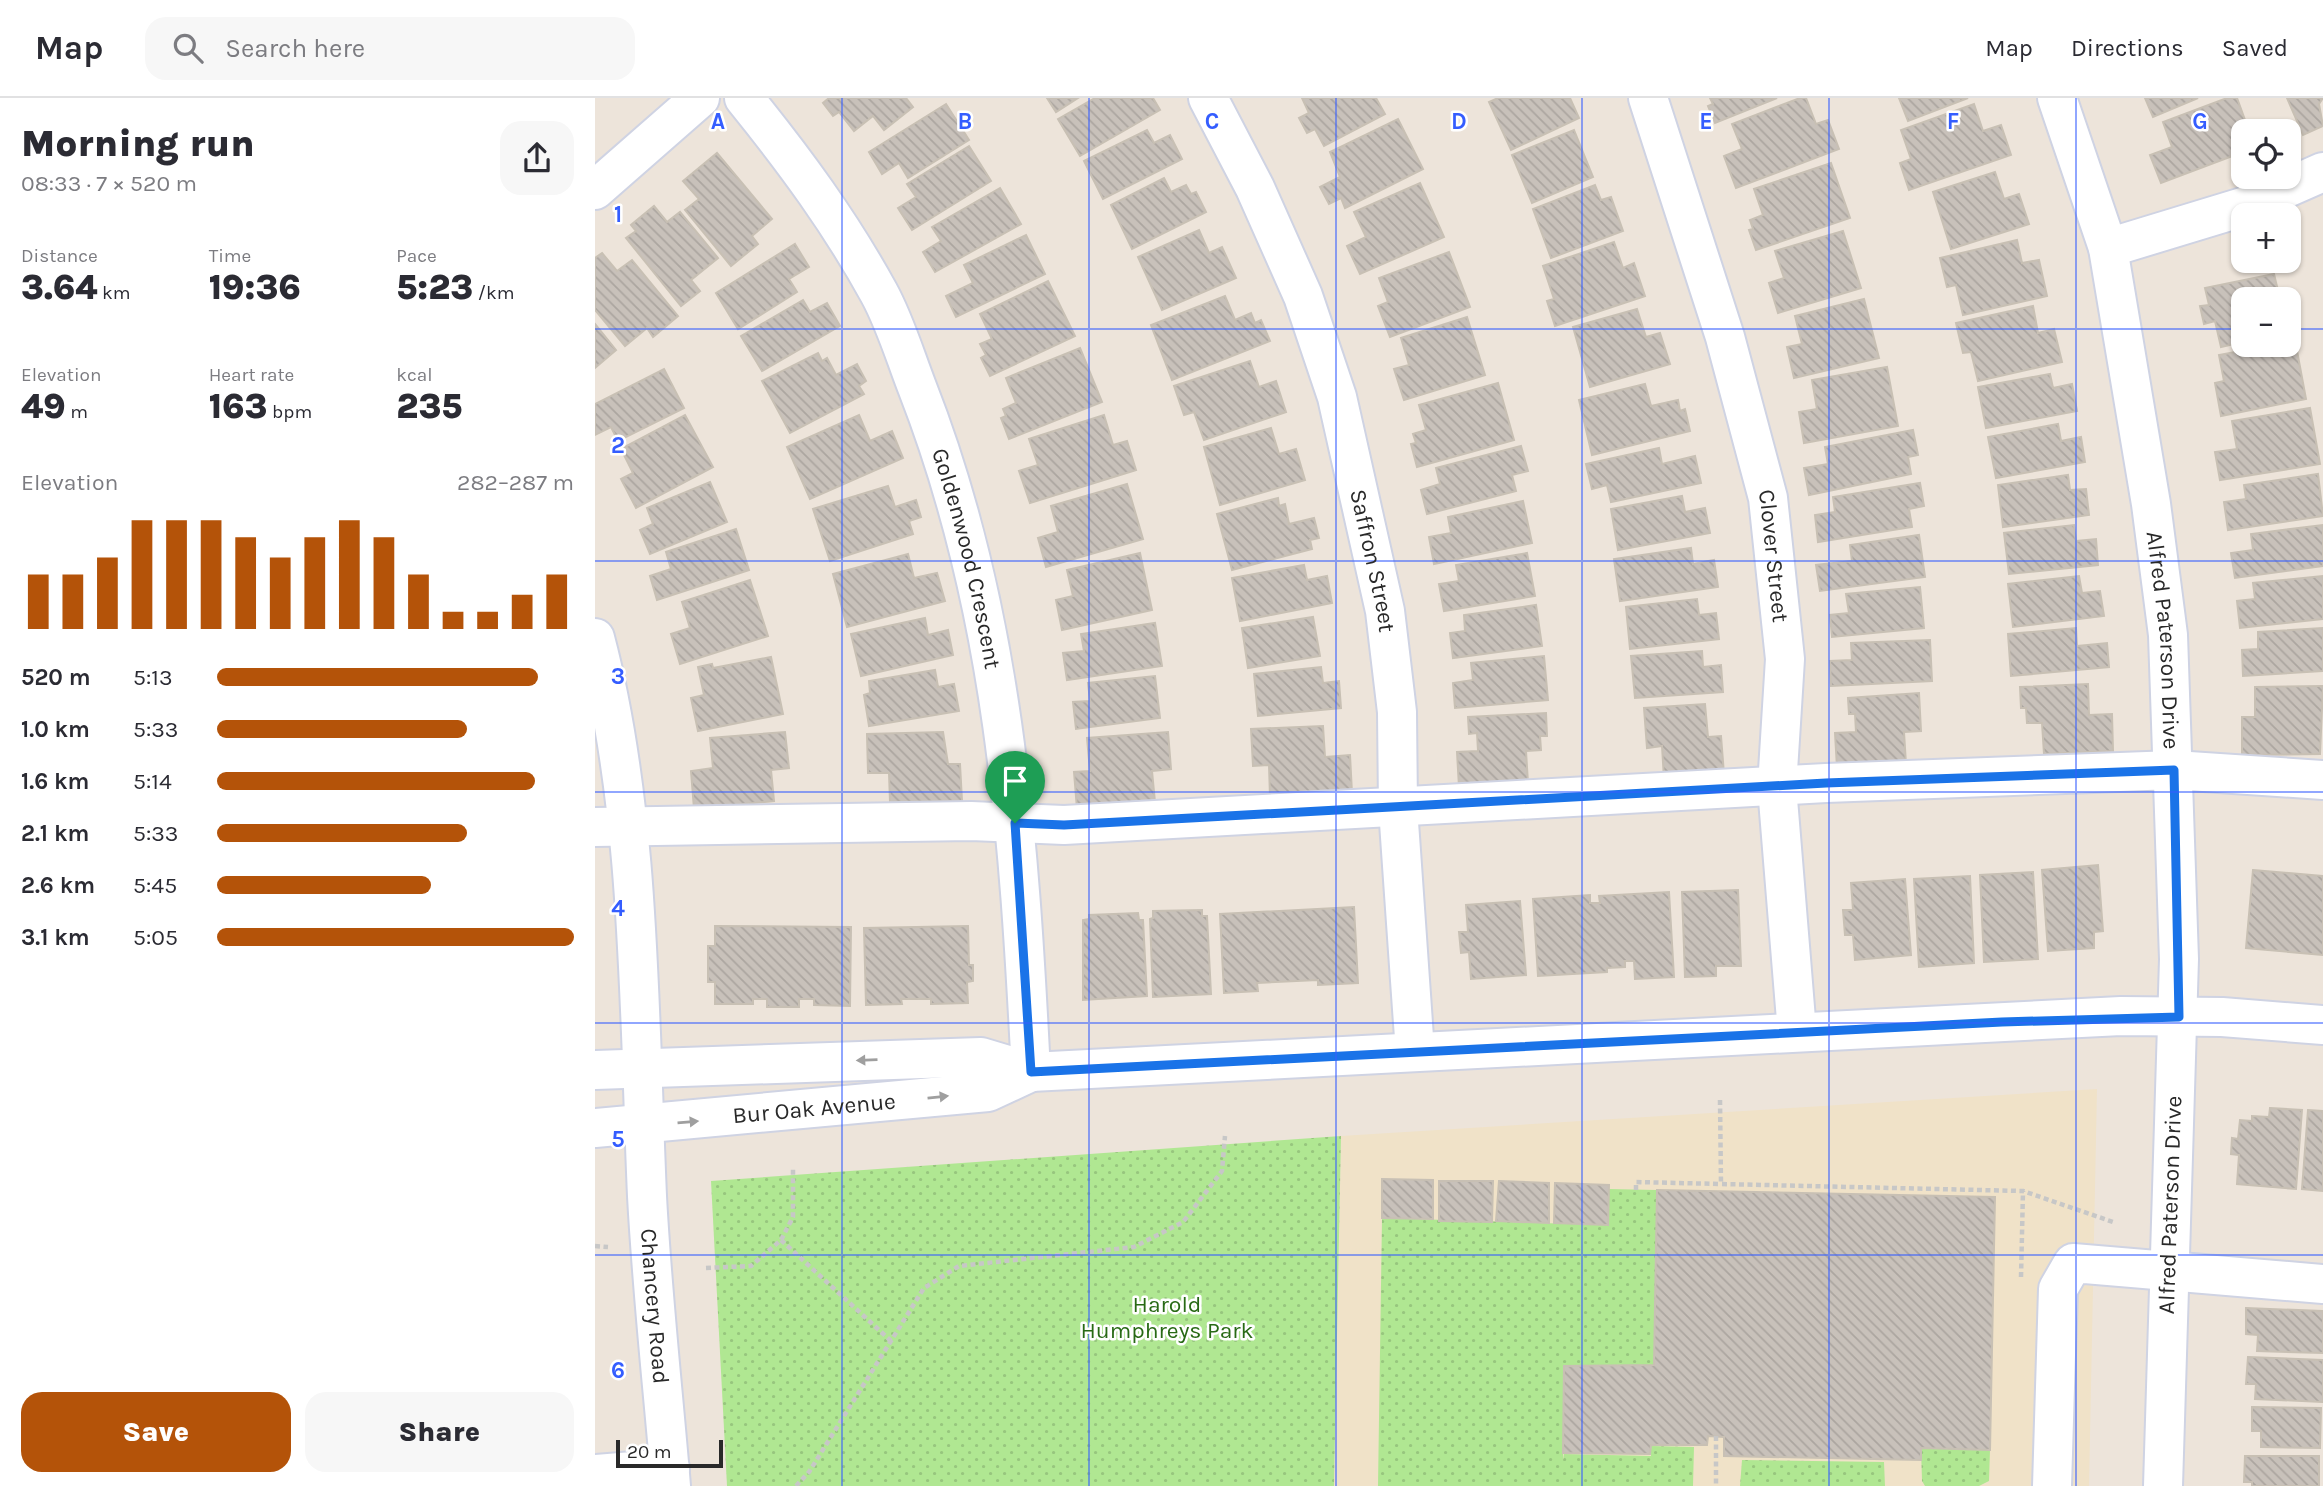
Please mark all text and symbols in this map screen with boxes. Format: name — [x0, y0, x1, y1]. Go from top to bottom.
search box — [145, 17, 635, 80]
text: Map — [35, 29, 103, 67]
icon: search — [169, 29, 207, 67]
text: Search here — [225, 33, 365, 64]
text: Map — [1985, 34, 2033, 62]
text: Directions — [2071, 34, 2184, 62]
text: Saved — [2222, 34, 2288, 62]
text: A — [711, 108, 725, 135]
text: B — [958, 108, 972, 135]
text: C — [1205, 108, 1219, 135]
text: D — [1451, 108, 1467, 135]
text: E — [1699, 108, 1713, 135]
text: F — [1947, 108, 1959, 135]
text: G — [2192, 108, 2208, 135]
map controls — [2231, 119, 2301, 357]
button: locate — [2231, 119, 2301, 189]
text: Morning run — [21, 121, 255, 166]
button: share — [500, 121, 574, 195]
text: 08:33 · 7 × 520 m — [21, 170, 197, 197]
text: 1 — [614, 201, 622, 228]
button: + — [2231, 203, 2301, 273]
text: Distance — [21, 245, 98, 267]
text: Time — [209, 245, 251, 267]
text: Pace — [396, 245, 437, 267]
text: 3.64 — [21, 267, 97, 308]
text: 19:36 — [209, 267, 301, 308]
text: 5:23 — [396, 267, 473, 308]
text: km — [97, 282, 130, 304]
text: /km — [473, 282, 514, 304]
button: − — [2231, 287, 2301, 357]
text: Elevation — [21, 364, 101, 386]
text: Heart rate — [209, 364, 294, 386]
text: kcal — [396, 364, 433, 386]
text: 49 — [21, 386, 66, 427]
text: 163 — [209, 386, 268, 427]
text: 235 — [396, 386, 462, 427]
text: m — [66, 401, 88, 423]
text: bpm — [268, 401, 312, 423]
text: 2 — [611, 432, 625, 459]
street label: Goldenwood Crescent — [927, 445, 1007, 671]
text: Elevation — [21, 469, 118, 496]
text: 282–287 m — [457, 469, 574, 496]
street label: Clover Street — [1753, 486, 1795, 624]
street label: Saffron Street — [1345, 487, 1401, 634]
street label: Alfred Paterson Drive — [2141, 530, 2185, 750]
text: 3 — [611, 663, 625, 690]
text: 520 m — [21, 664, 91, 691]
text: 5:13 — [133, 664, 172, 691]
text: 1.0 km — [21, 716, 90, 743]
text: 5:33 — [133, 716, 178, 743]
pin — [985, 751, 1045, 823]
icon: arrive — [996, 762, 1034, 800]
text: 1.6 km — [21, 768, 89, 795]
text: 5:14 — [133, 768, 172, 795]
text: 2.1 km — [21, 820, 89, 847]
text: 5:33 — [133, 820, 178, 847]
text: 2.6 km — [21, 872, 95, 899]
text: 5:45 — [133, 872, 177, 899]
text: 4 — [611, 895, 625, 922]
text: 3.1 km — [21, 924, 90, 951]
text: 5:05 — [133, 924, 178, 951]
one-way arrow — [856, 1055, 878, 1066]
street label: Bur Oak Avenue — [731, 1087, 897, 1129]
one-way arrow — [927, 1091, 949, 1102]
street label: Alfred Paterson Drive — [2153, 1095, 2187, 1315]
one-way arrow — [677, 1116, 699, 1127]
text: 5 — [611, 1126, 625, 1153]
street label: Chancery Road — [635, 1227, 675, 1385]
park label: Harold Humphreys Park — [1080, 1291, 1254, 1344]
text: 6 — [611, 1357, 625, 1384]
button: Save — [21, 1392, 291, 1472]
button: Share — [305, 1392, 574, 1472]
scale bar — [616, 1437, 723, 1469]
text: 20 m — [627, 1441, 672, 1463]

